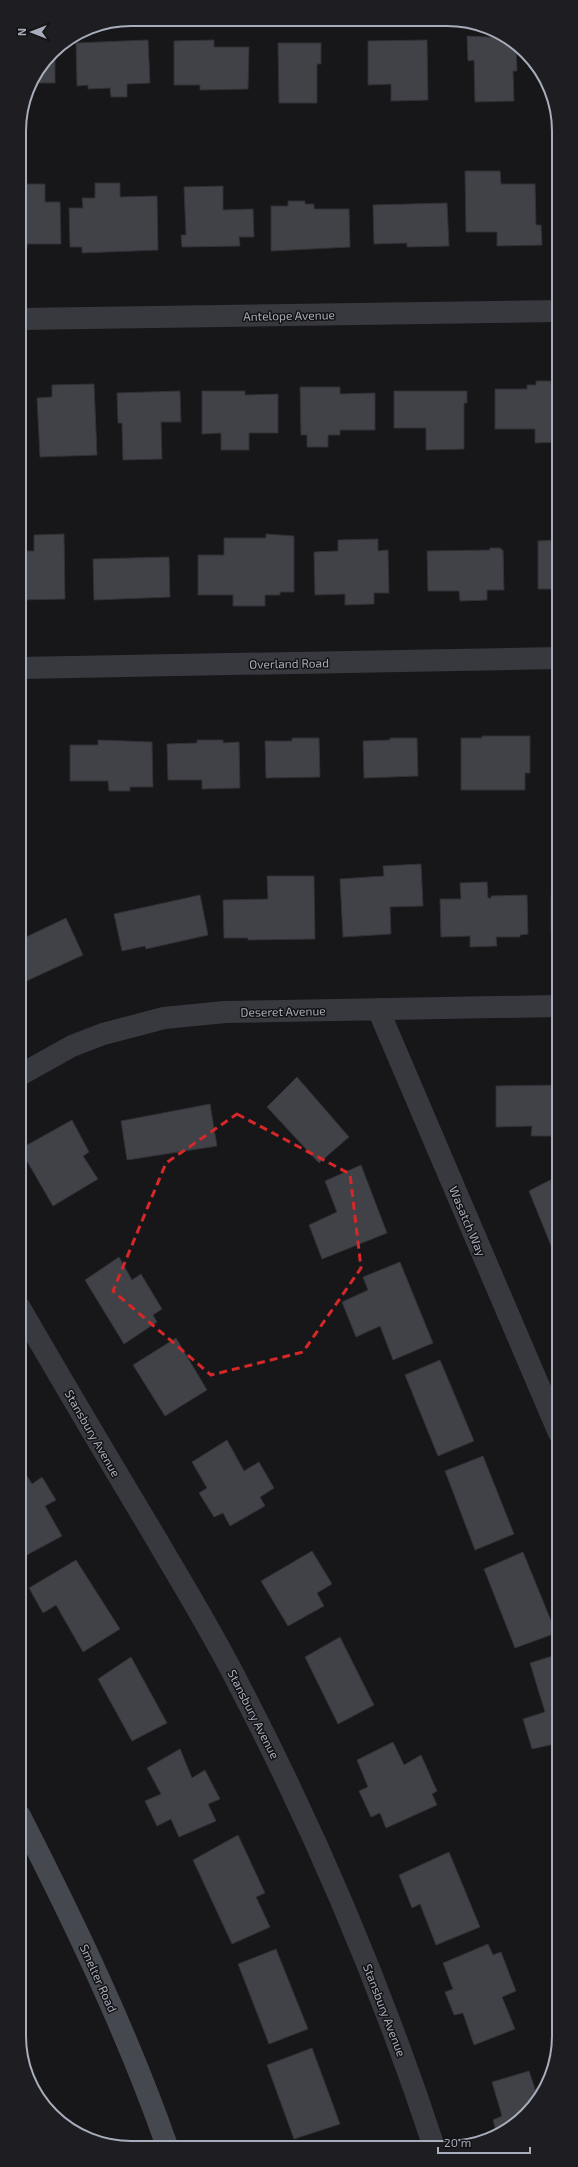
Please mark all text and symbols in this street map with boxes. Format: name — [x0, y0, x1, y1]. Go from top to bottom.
north arrow — [12, 12, 52, 52]
text: N — [15, 28, 28, 36]
street label: Antelope Avenue — [243, 307, 335, 323]
street label: Overland Road — [249, 655, 329, 671]
street label: Deseret Avenue — [240, 1003, 326, 1019]
street label: Wasatch Way — [447, 1184, 489, 1259]
street label: Stansbury Avenue — [62, 1387, 124, 1479]
street label: Stansbury Avenue — [225, 1667, 283, 1761]
street label: Smelter Road — [78, 1942, 120, 2014]
street label: Stansbury Avenue — [361, 1962, 409, 2058]
scale bar — [438, 2129, 530, 2155]
text: 20 m — [444, 2135, 471, 2149]

